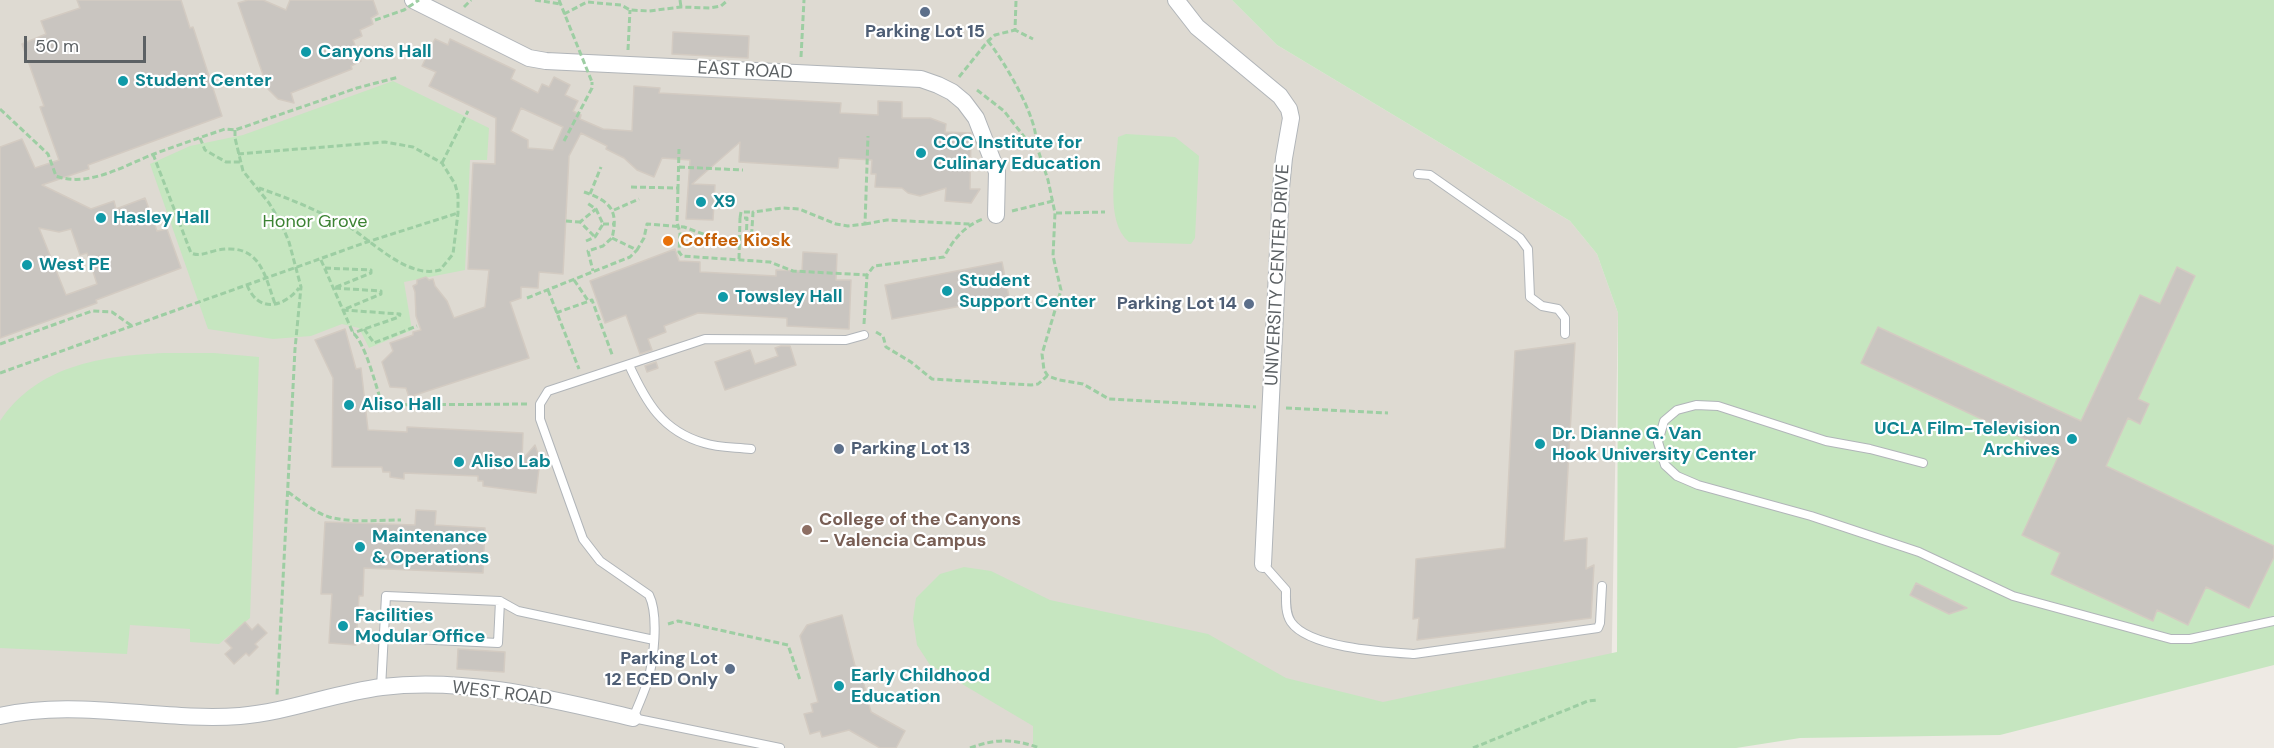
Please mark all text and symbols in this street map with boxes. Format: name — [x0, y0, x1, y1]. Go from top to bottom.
marker: Parking Lot 15 — [918, 5, 932, 19]
place label: Parking Lot 15 — [865, 21, 985, 43]
scale bar — [27, 24, 148, 62]
text: 50 m — [35, 34, 79, 58]
place label: Canyons Hall — [318, 41, 432, 63]
marker: Canyons Hall — [299, 45, 313, 59]
street label: EAST ROAD — [697, 58, 793, 84]
place label: Student Center — [135, 70, 271, 92]
marker: Student Center — [116, 74, 130, 88]
place label: COC Institute for Culinary Education — [933, 132, 1101, 174]
marker: COC Institute for Culinary Education — [914, 146, 928, 160]
street label: UNIVERSITY CENTER DRIVE — [1261, 164, 1295, 386]
place label: X9 — [713, 191, 736, 213]
marker: X9 — [694, 195, 708, 209]
place label: Hasley Hall — [113, 207, 209, 229]
marker: Hasley Hall — [94, 211, 108, 225]
park label: Honor Grove — [263, 211, 367, 233]
place label: Coffee Kiosk — [680, 230, 791, 252]
marker: Coffee Kiosk — [661, 234, 675, 248]
place label: West PE — [39, 254, 110, 276]
marker: West PE — [20, 258, 34, 272]
place label: Student Support Center — [959, 270, 1096, 312]
marker: Student Support Center — [940, 284, 954, 298]
place label: Towsley Hall — [735, 286, 842, 308]
marker: Towsley Hall — [716, 290, 730, 304]
place label: Parking Lot 14 — [1117, 293, 1237, 315]
marker: Parking Lot 14 — [1242, 297, 1256, 311]
place label: Aliso Hall — [361, 394, 441, 416]
marker: Aliso Hall — [342, 398, 356, 412]
place label: UCLA Film-Television Archives — [1874, 418, 2060, 460]
place label: Dr. Dianne G. Van Hook University Center — [1552, 423, 1756, 466]
marker: UCLA Film-Television Archives — [2065, 432, 2079, 446]
marker: Dr. Dianne G. Van Hook University Center — [1533, 437, 1547, 451]
place label: Parking Lot 13 — [851, 438, 970, 460]
marker: Parking Lot 13 — [832, 442, 846, 456]
place label: Aliso Lab — [471, 451, 551, 473]
marker: Aliso Lab — [452, 455, 466, 469]
place label: College of the Canyons - Valencia Campus — [819, 509, 1021, 552]
marker: College of the Canyons - Valencia Campus — [800, 523, 814, 537]
place label: Maintenance & Operations — [372, 526, 489, 568]
marker: Maintenance & Operations — [353, 540, 367, 554]
place label: Facilities Modular Office — [355, 605, 485, 648]
marker: Facilities Modular Office — [336, 619, 350, 633]
place label: Parking Lot 12 ECED Only — [605, 648, 718, 690]
marker: Parking Lot 12 ECED Only — [723, 662, 737, 676]
place label: Early Childhood Education — [851, 665, 990, 708]
street label: WEST ROAD — [451, 677, 553, 711]
marker: Early Childhood Education — [832, 679, 846, 693]

